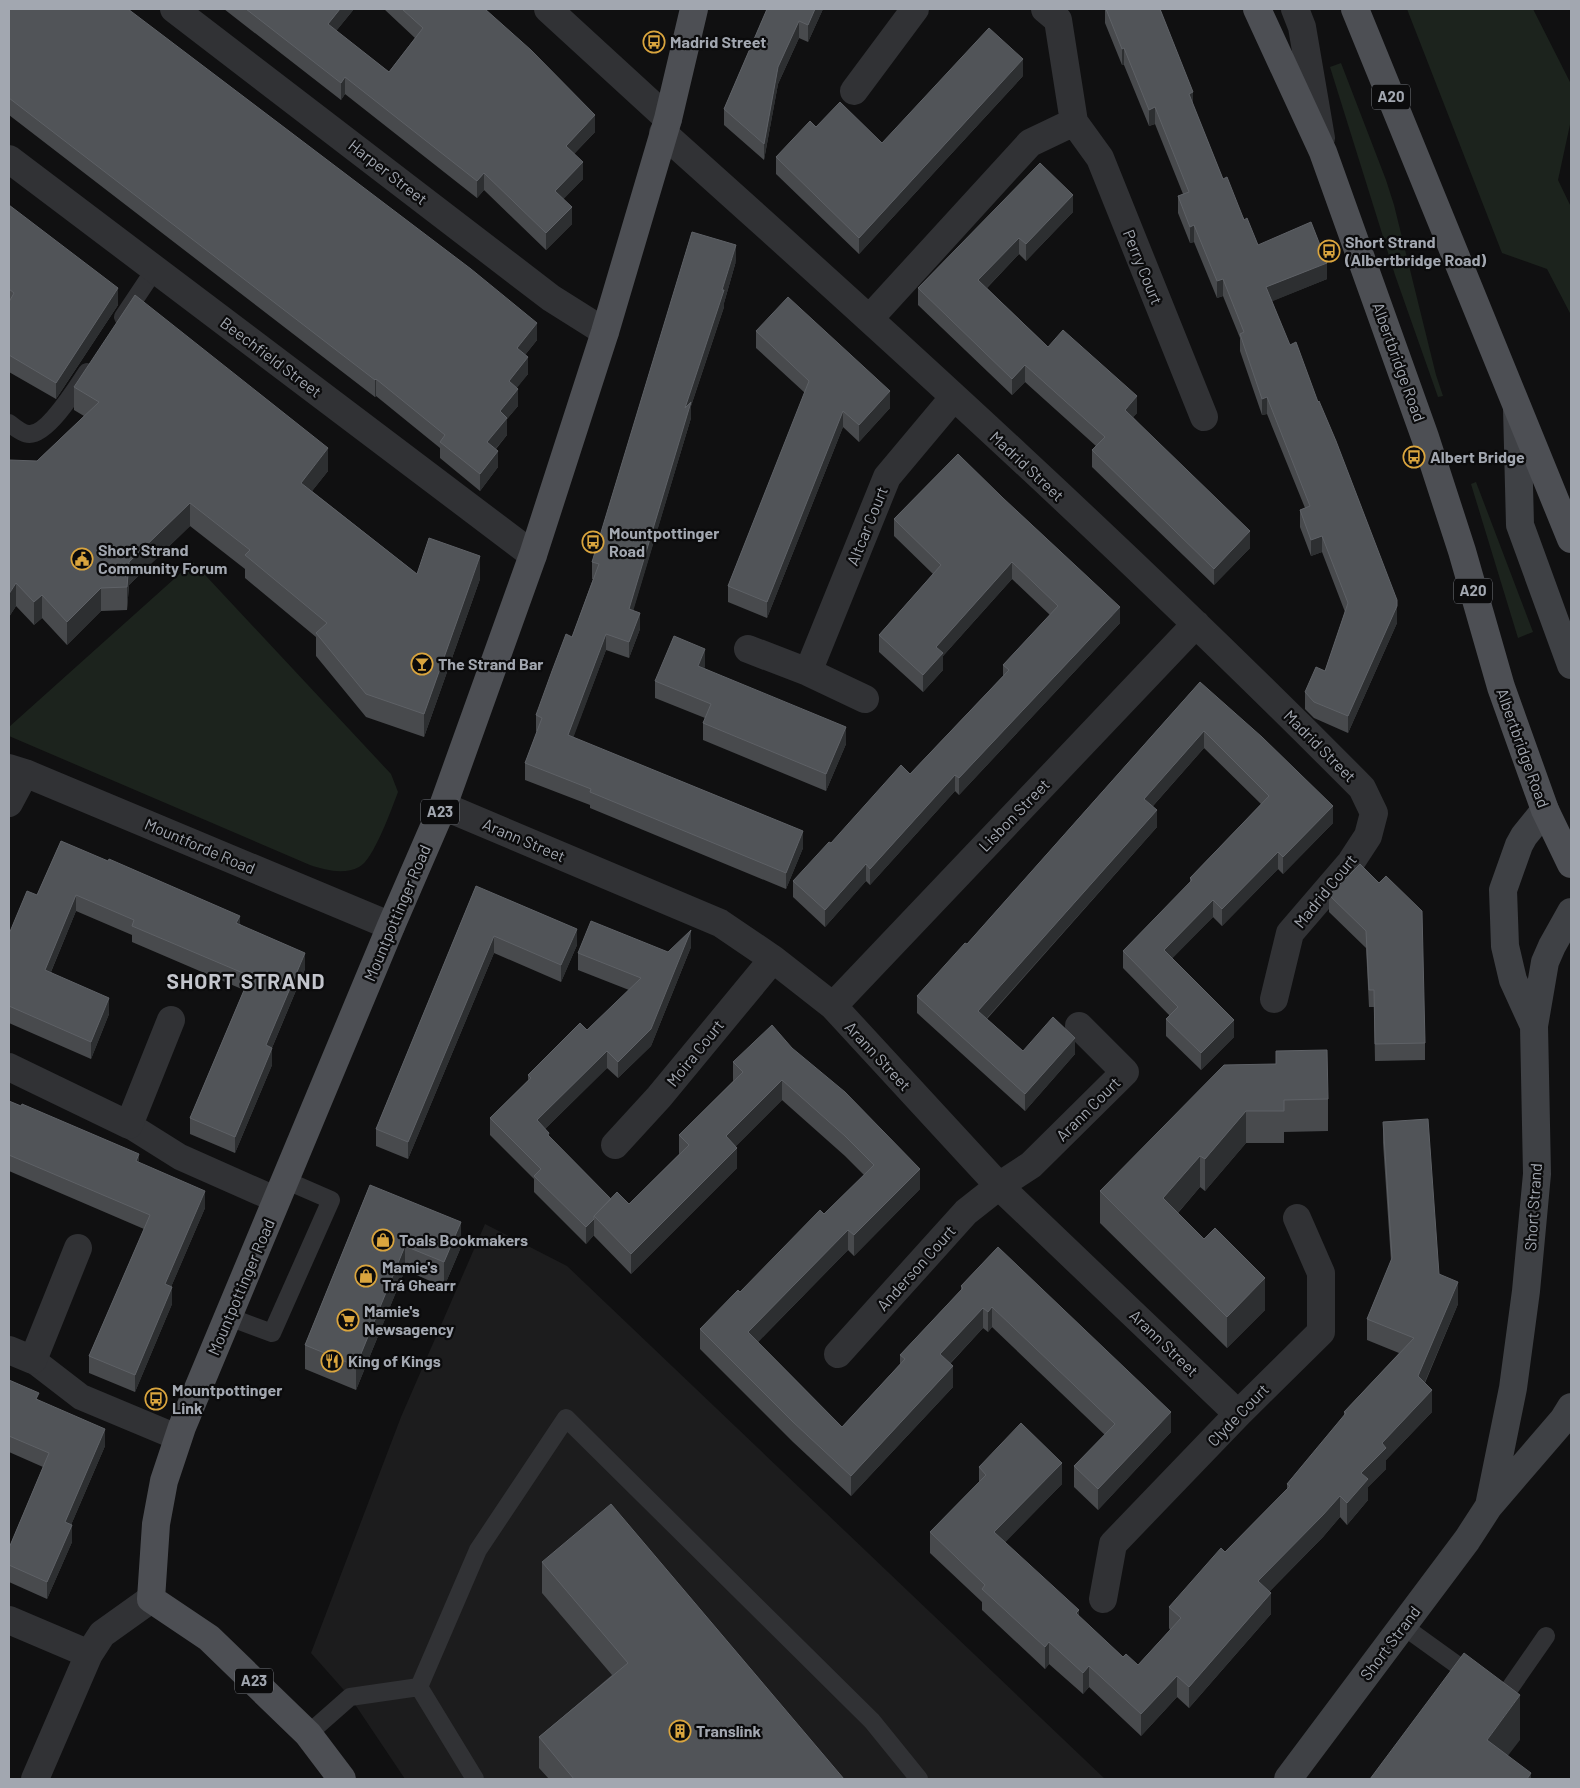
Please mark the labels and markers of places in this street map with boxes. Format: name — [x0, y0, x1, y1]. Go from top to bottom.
bus stop icon: Madrid Street — [642, 30, 666, 54]
place label: Madrid Street — [670, 32, 766, 51]
place label: Short Strand (Albertbridge Road) — [1344, 232, 1487, 269]
bus stop icon: Short Strand (Albertbridge Road) — [1317, 239, 1341, 263]
bus stop icon: Albert Bridge — [1402, 445, 1426, 469]
place label: Albert Bridge — [1430, 447, 1525, 466]
place label: Mountpottinger Road — [609, 523, 719, 560]
bus stop icon: Mountpottinger Road — [581, 530, 605, 554]
place label: Short Strand Community Forum — [98, 540, 227, 577]
public building icon: Short Strand Community Forum — [70, 547, 94, 571]
bar icon: The Strand Bar — [410, 652, 434, 676]
place label: The Strand Bar — [438, 654, 544, 673]
shop icon: Toals Bookmakers — [371, 1228, 395, 1252]
place label: Toals Bookmakers — [399, 1230, 528, 1249]
place label: Mamie's Trá Ghearr — [382, 1257, 456, 1294]
shop icon: Mamie's Trá Ghearr — [354, 1264, 378, 1288]
place label: Mamie's Newsagency — [364, 1301, 454, 1338]
supermarket icon: Mamie's Newsagency — [336, 1308, 360, 1332]
restaurant icon: King of Kings — [320, 1349, 344, 1373]
place label: King of Kings — [348, 1351, 441, 1370]
place label: Mountpottinger Link — [172, 1380, 282, 1417]
bus stop icon: Mountpottinger Link — [144, 1387, 168, 1411]
building icon: Translink — [668, 1719, 692, 1743]
place label: Translink — [696, 1721, 761, 1740]

